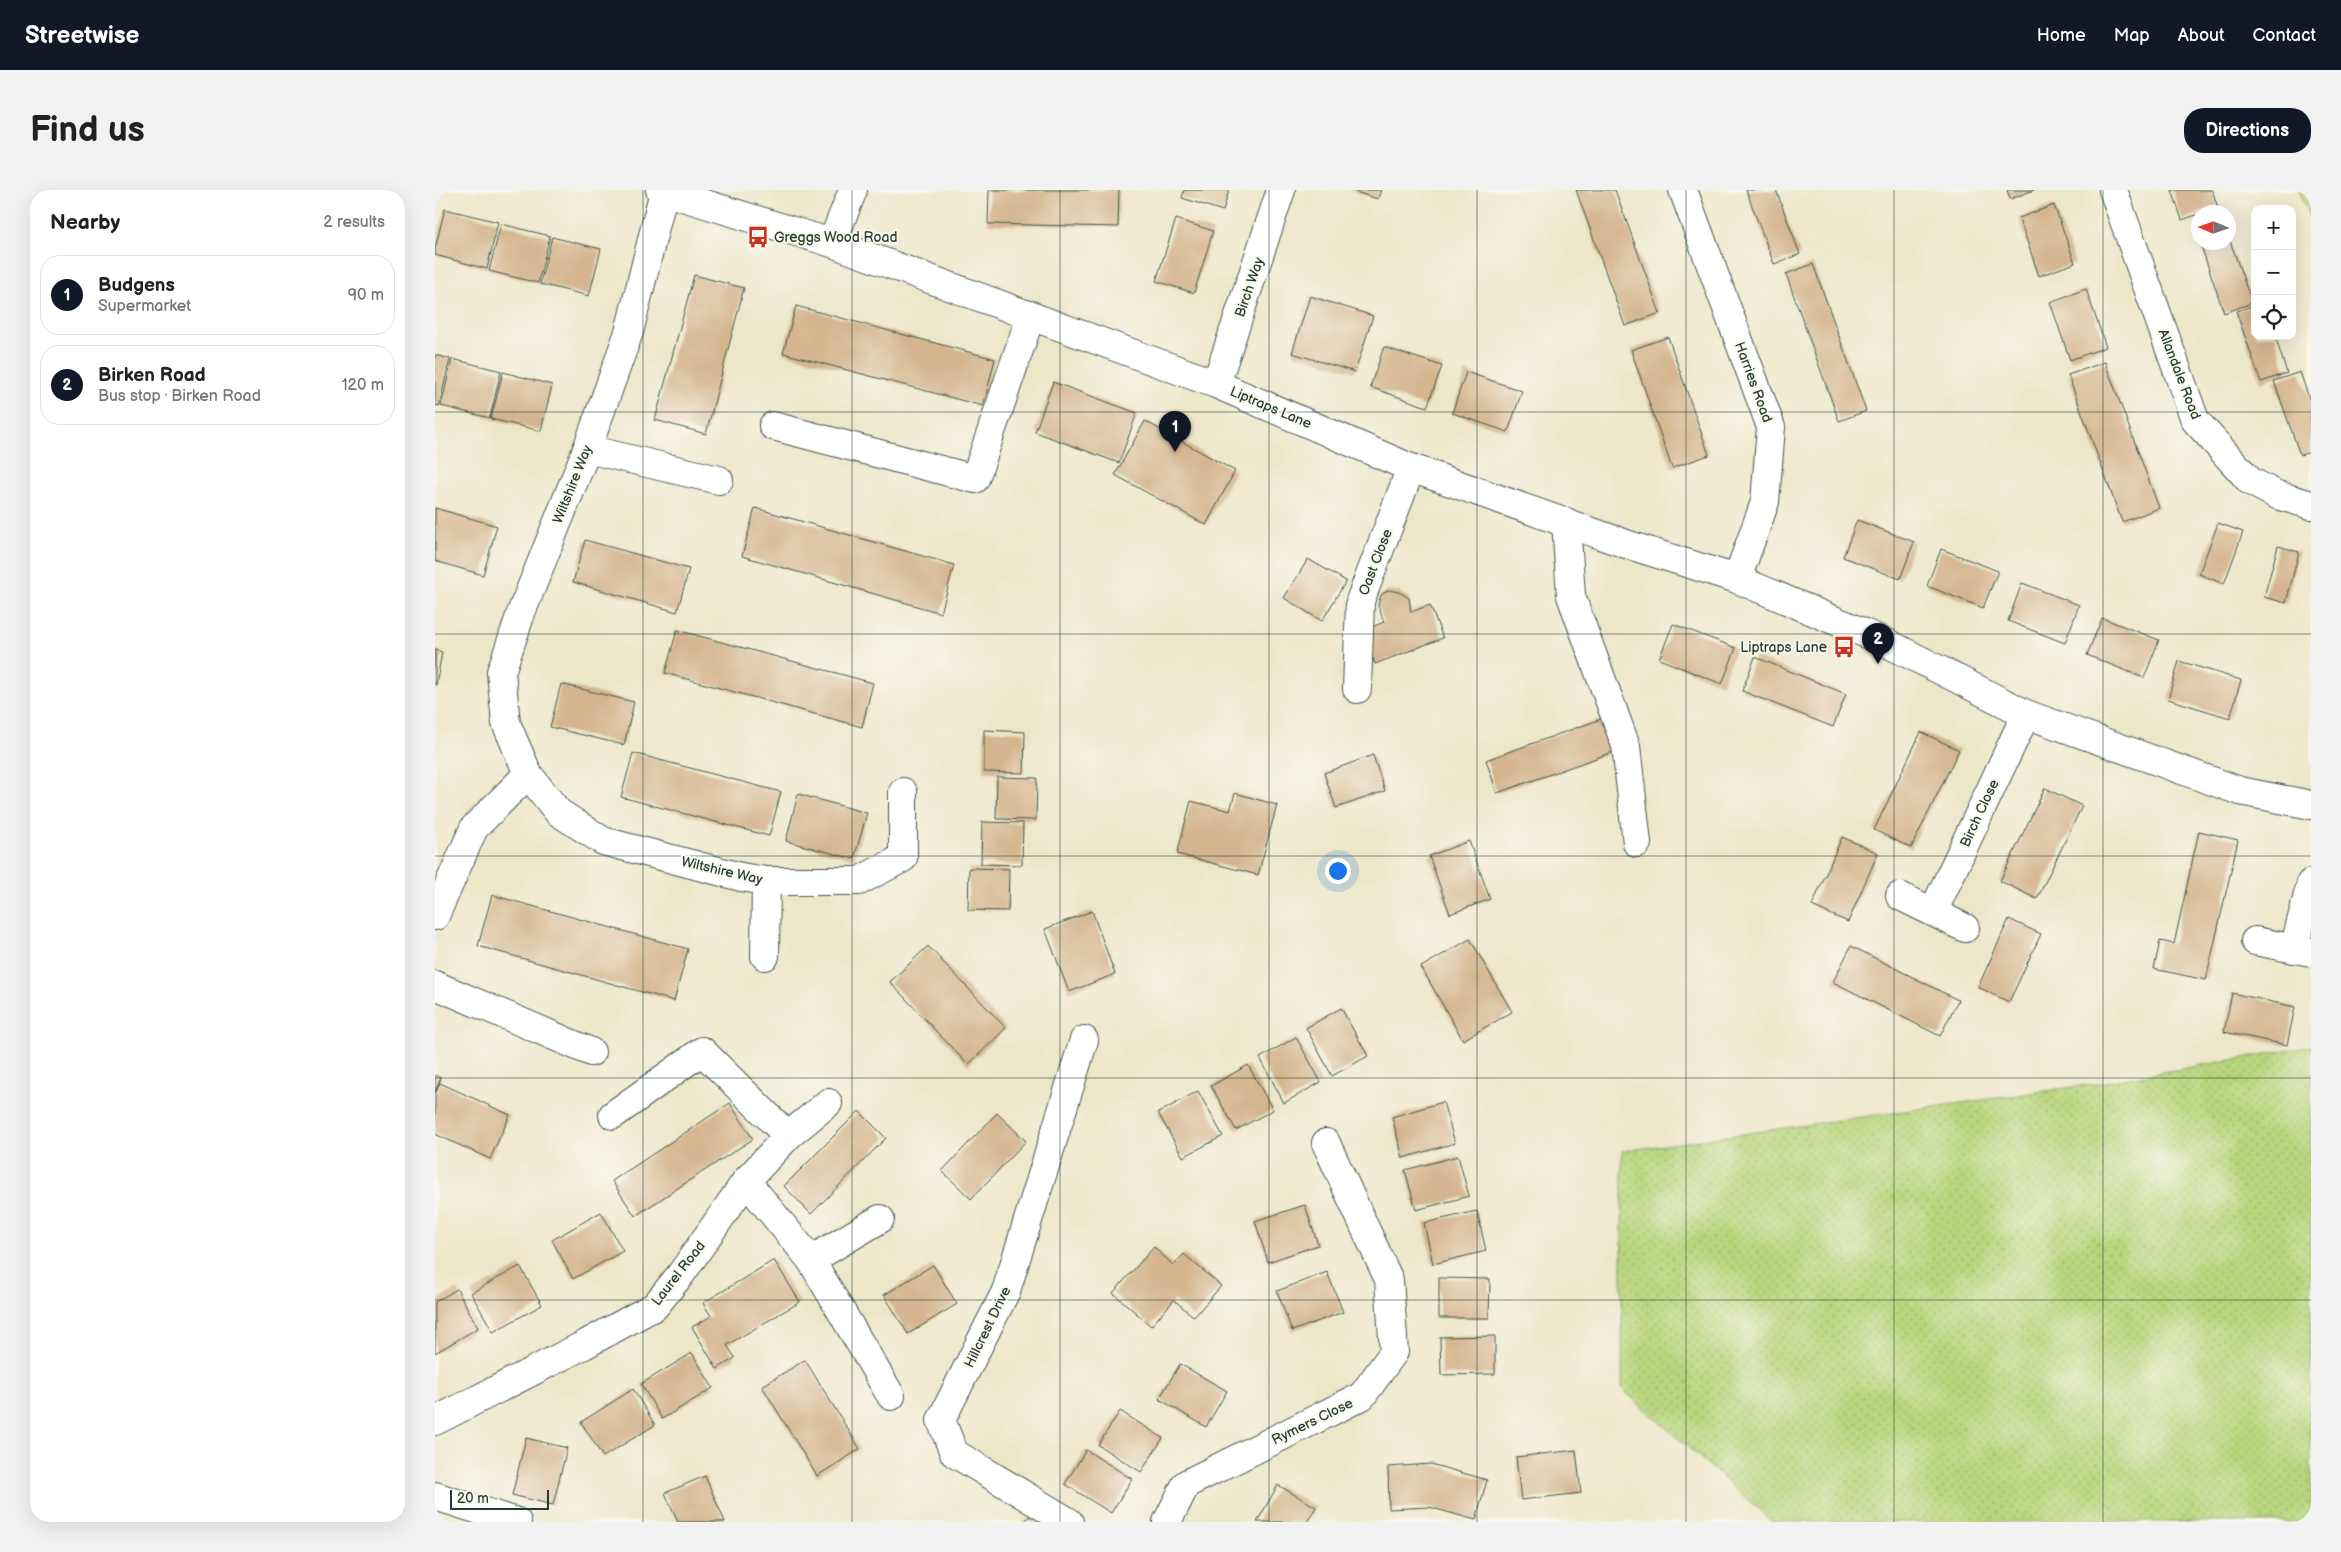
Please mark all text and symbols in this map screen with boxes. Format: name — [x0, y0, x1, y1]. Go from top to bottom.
text: Streetwise — [25, 21, 139, 50]
text: Home — [2037, 25, 2086, 46]
text: Map — [2114, 25, 2150, 46]
text: About — [2178, 25, 2225, 46]
text: Contact — [2253, 25, 2316, 46]
button: Directions — [2184, 108, 2311, 153]
text: Find us — [30, 109, 145, 152]
north arrow — [2191, 205, 2236, 250]
map controls — [2251, 205, 2296, 340]
button: + — [2251, 205, 2296, 250]
text: Nearby — [50, 210, 120, 235]
text: 2 results — [323, 213, 385, 232]
bus stop icon: Greggs Wood Road — [745, 224, 771, 250]
place label: Greggs Wood Road — [774, 229, 897, 246]
button: − — [2251, 250, 2296, 295]
street label: Birch Way — [1231, 254, 1268, 319]
text: Budgens — [98, 274, 175, 297]
text: 1 — [64, 286, 70, 305]
text: 90 m — [348, 286, 384, 305]
button: locate — [2251, 295, 2296, 340]
text: Supermarket — [98, 297, 191, 316]
street label: Allandale Road — [2154, 327, 2205, 422]
street label: Harries Road — [1731, 340, 1776, 425]
text: Birken Road — [98, 364, 206, 387]
text: 2 — [62, 376, 72, 395]
text: 120 m — [341, 376, 384, 395]
street label: Liptraps Lane — [1228, 383, 1314, 432]
text: Bus stop · Birken Road — [98, 387, 261, 406]
pin: 1 — [1159, 411, 1191, 452]
street label: Wiltshire Way — [549, 442, 596, 526]
street label: Oast Close — [1355, 527, 1396, 598]
pin: 2 — [1862, 623, 1894, 664]
bus stop icon: Liptraps Lane — [1831, 634, 1857, 660]
place label: Liptraps Lane — [1740, 639, 1827, 656]
street label: Birch Close — [1956, 777, 2003, 850]
street label: Wiltshire Way — [679, 853, 765, 888]
your location — [1325, 858, 1351, 884]
street label: Laurel Road — [648, 1238, 709, 1309]
street label: Hillcrest Drive — [960, 1284, 1014, 1371]
street label: Rymers Close — [1269, 1394, 1356, 1448]
scale bar — [450, 1487, 549, 1510]
text: 20 m — [457, 1490, 489, 1507]

